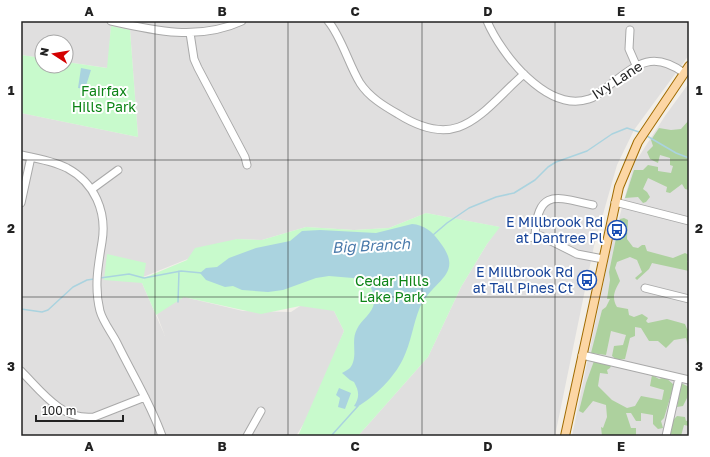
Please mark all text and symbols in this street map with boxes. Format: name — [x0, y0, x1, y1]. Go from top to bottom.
text: A — [84, 3, 94, 19]
text: B — [217, 3, 227, 19]
text: C — [350, 3, 360, 19]
text: D — [483, 3, 493, 19]
text: E — [617, 3, 625, 19]
north arrow — [34, 34, 74, 74]
text: N — [37, 46, 51, 57]
street label: Ivy Lane — [588, 57, 645, 102]
text: 1 — [8, 82, 15, 98]
park label: Fairfax Hills Park — [72, 82, 136, 115]
text: 1 — [696, 82, 703, 98]
place label: E Millbrook Rd at Dantree Pl — [506, 213, 603, 246]
bus stop icon: E Millbrook Rd at Dantree Pl — [606, 219, 628, 241]
text: 2 — [7, 220, 15, 236]
text: 2 — [695, 220, 703, 236]
water label: Big Branch — [332, 234, 411, 257]
place label: E Millbrook Rd at Tall Pines Ct — [473, 263, 573, 296]
bus stop icon: E Millbrook Rd at Tall Pines Ct — [576, 269, 598, 291]
park label: Cedar Hills Lake Park — [355, 272, 429, 305]
text: 3 — [7, 358, 15, 374]
text: 3 — [695, 358, 703, 374]
scale bar — [36, 397, 123, 423]
text: 100 m — [42, 403, 76, 418]
text: A — [84, 438, 94, 454]
text: B — [217, 438, 227, 454]
text: C — [350, 438, 360, 454]
text: D — [483, 438, 493, 454]
text: E — [617, 438, 625, 454]

